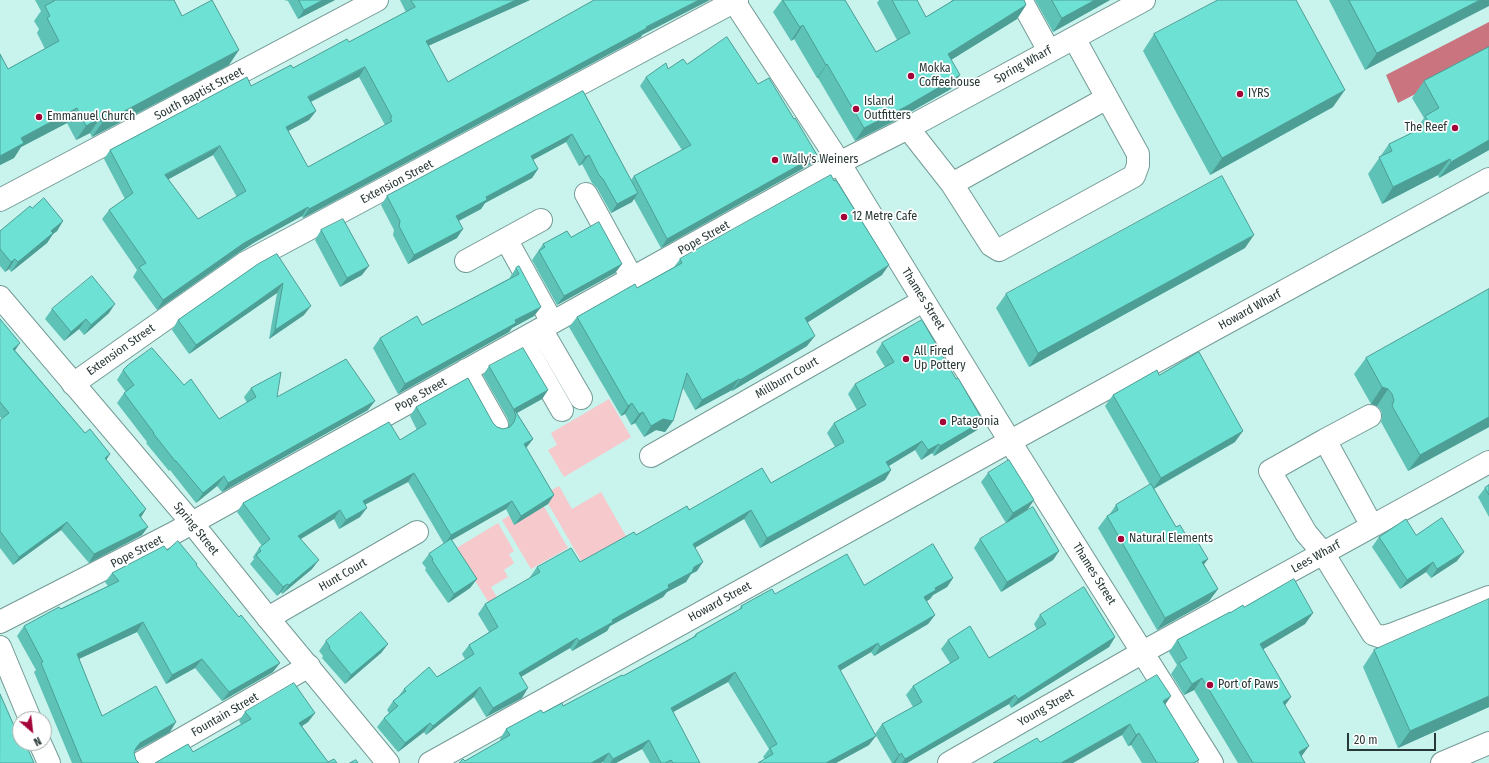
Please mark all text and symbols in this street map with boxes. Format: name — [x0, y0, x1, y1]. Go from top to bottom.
street label: Spring Wharf — [992, 43, 1054, 87]
place label: Mokka Coffeehouse — [919, 62, 980, 90]
street label: South Baptist Street — [152, 64, 246, 124]
marker: Mokka Coffeehouse — [906, 71, 916, 81]
place label: IYRS — [1248, 87, 1270, 101]
marker: IYRS — [1235, 89, 1245, 99]
place label: Island Outfitters — [864, 95, 911, 123]
marker: Island Outfitters — [851, 104, 861, 114]
place label: Emmanuel Church — [47, 110, 135, 124]
marker: Emmanuel Church — [34, 112, 44, 122]
place label: The Reef — [1404, 121, 1447, 135]
marker: The Reef — [1450, 123, 1460, 133]
place label: Wally's Weiners — [783, 153, 858, 167]
marker: Wally's Weiners — [770, 155, 780, 165]
street label: Extension Street — [358, 157, 436, 207]
place label: 12 Metre Cafe — [852, 210, 917, 224]
marker: 12 Metre Cafe — [839, 212, 849, 222]
street label: Pope Street — [676, 218, 732, 258]
street label: Thames Street — [898, 265, 948, 333]
street label: Howard Wharf — [1216, 287, 1284, 333]
street label: Extension Street — [84, 321, 158, 379]
place label: All Fired Up Pottery — [914, 345, 966, 373]
street label: Millburn Court — [753, 354, 821, 402]
marker: All Fired Up Pottery — [901, 354, 911, 364]
street label: Pope Street — [393, 375, 449, 415]
place label: Patagonia — [951, 415, 999, 429]
marker: Patagonia — [938, 417, 948, 427]
street label: Spring Street — [170, 500, 222, 558]
place label: Natural Elements — [1129, 532, 1213, 546]
street label: Pope Street — [108, 533, 166, 571]
marker: Natural Elements — [1116, 534, 1126, 544]
street label: Lees Wharf — [1289, 538, 1343, 576]
street label: Thames Street — [1069, 540, 1119, 608]
street label: Hunt Court — [316, 555, 370, 595]
street label: Howard Street — [686, 579, 754, 625]
place label: Port of Paws — [1218, 678, 1278, 692]
marker: Port of Paws — [1205, 680, 1215, 690]
street label: Young Street — [1015, 686, 1077, 730]
street label: Fountain Street — [189, 690, 261, 740]
north arrow — [12, 711, 52, 751]
scale bar — [1349, 725, 1438, 751]
text: 20 m — [1354, 733, 1378, 747]
text: N — [31, 734, 43, 748]

